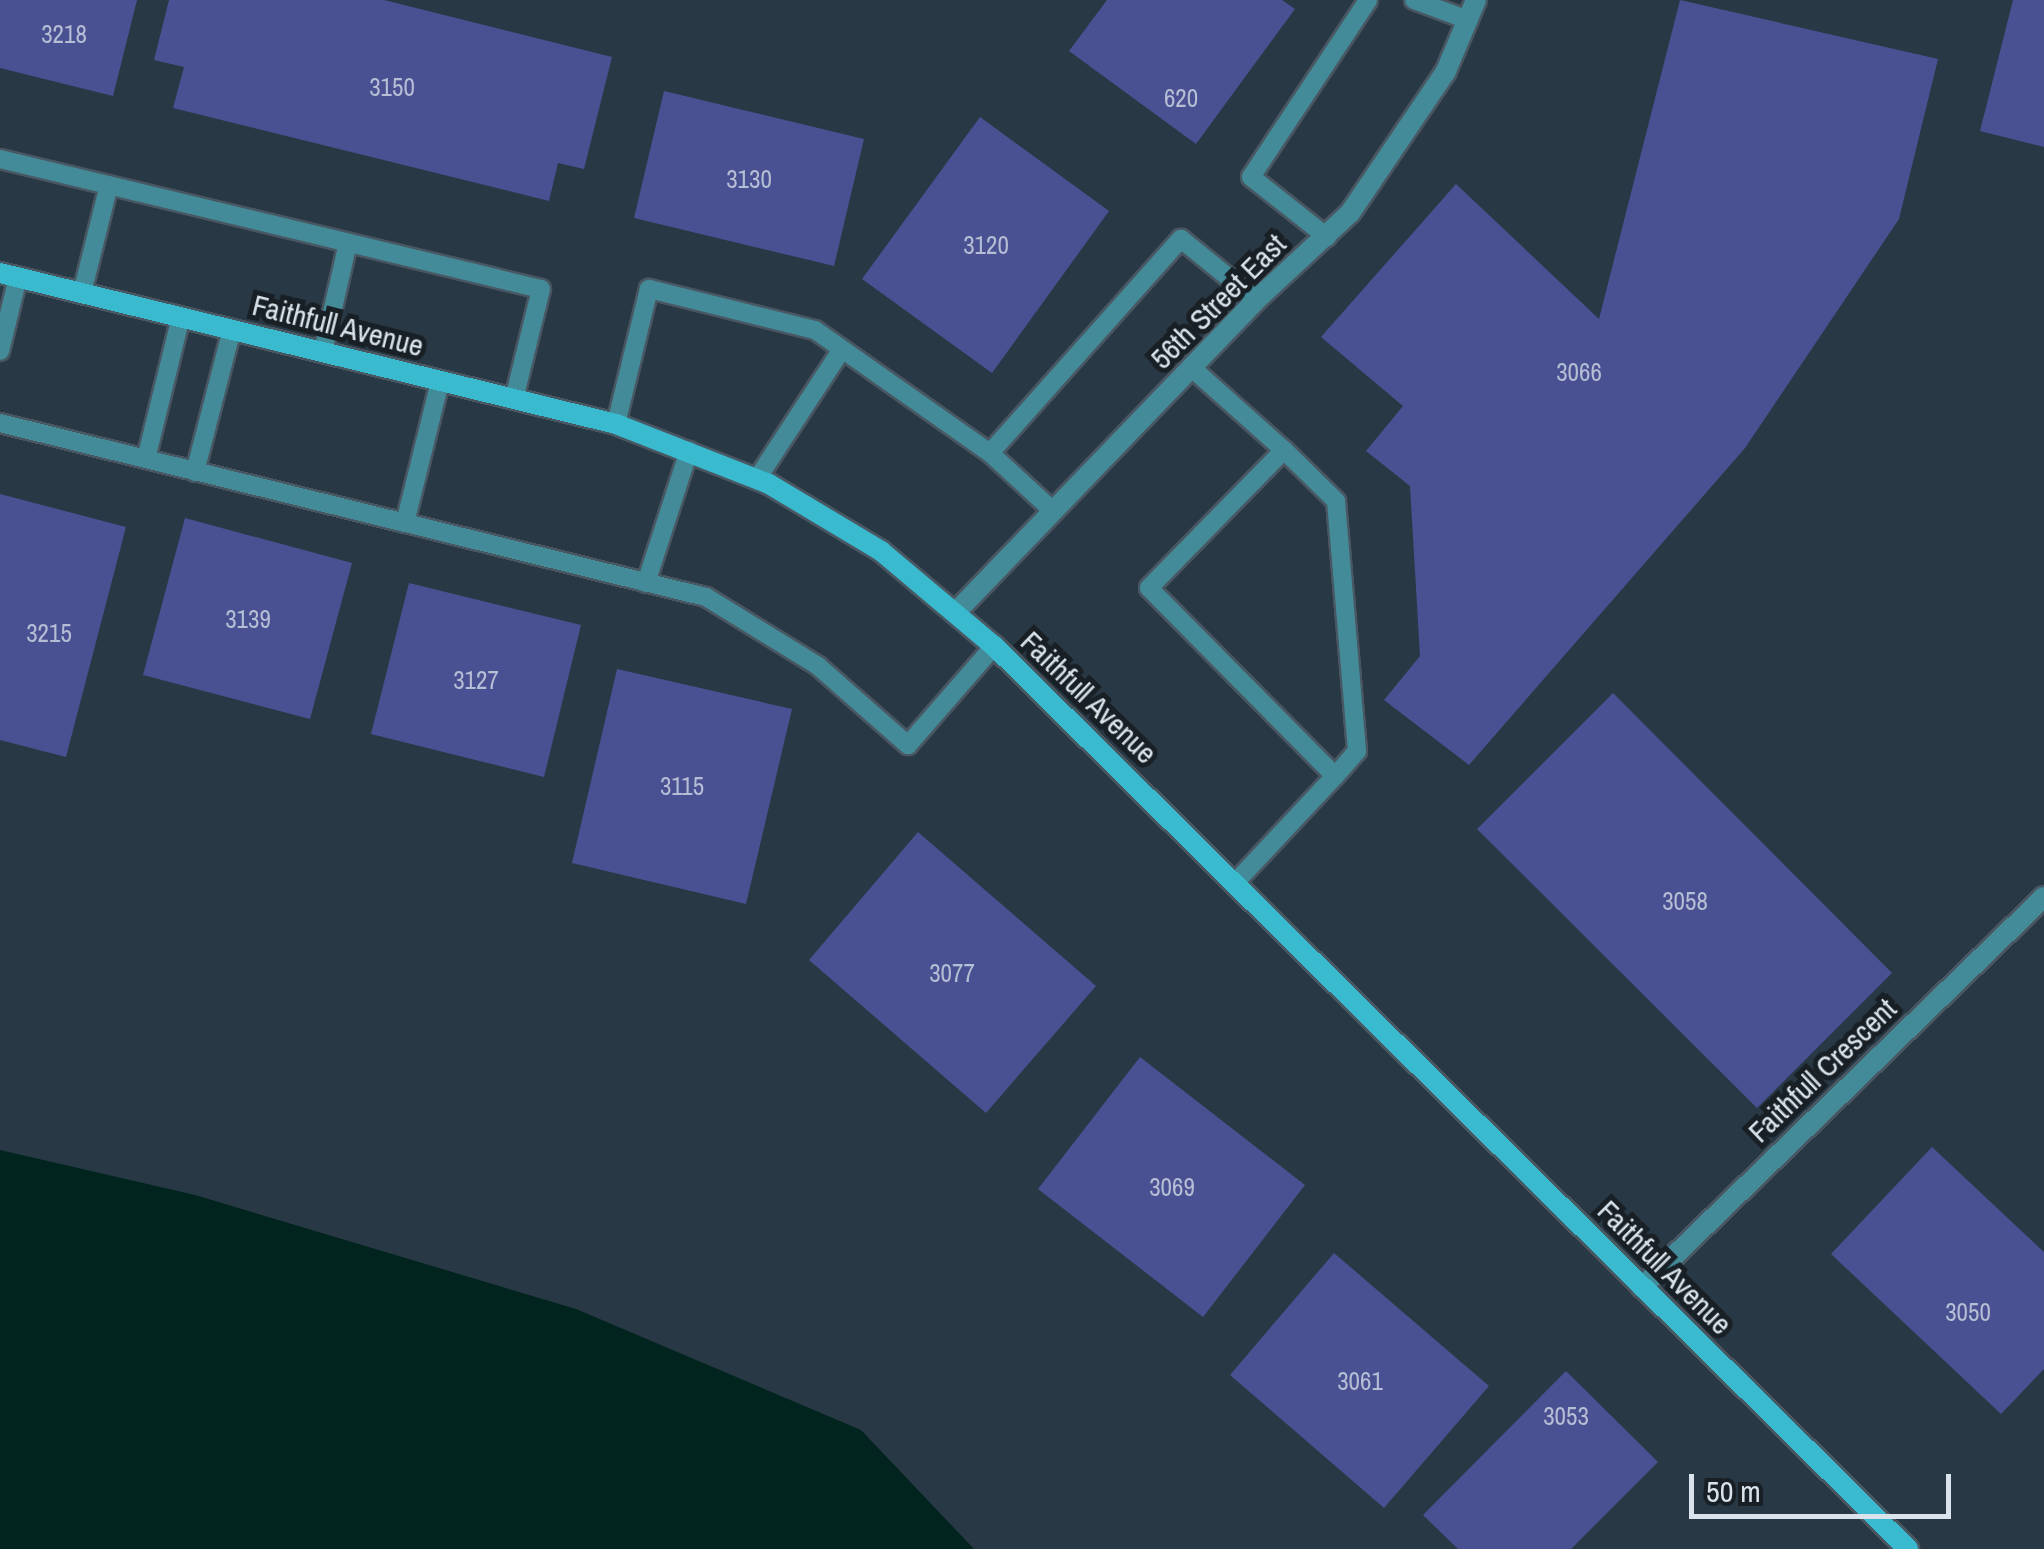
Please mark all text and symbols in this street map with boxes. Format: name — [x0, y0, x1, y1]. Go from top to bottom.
house number: 3218 — [41, 19, 87, 49]
house number: 3150 — [369, 72, 415, 102]
house number: 620 — [1164, 83, 1198, 113]
house number: 3130 — [726, 164, 772, 194]
street label: 56th Street East — [1143, 226, 1293, 376]
house number: 3120 — [963, 230, 1009, 260]
street label: Faithfull Avenue — [248, 286, 428, 364]
house number: 3066 — [1556, 357, 1602, 387]
house number: 3139 — [225, 604, 271, 634]
house number: 3215 — [26, 618, 72, 648]
street label: Faithfull Avenue — [1013, 623, 1165, 771]
house number: 3127 — [453, 665, 499, 695]
house number: 3115 — [660, 771, 704, 801]
house number: 3058 — [1662, 886, 1708, 916]
house number: 3077 — [929, 958, 975, 988]
street label: Faithfull Crescent — [1741, 991, 1903, 1149]
house number: 3069 — [1149, 1172, 1195, 1202]
street label: Faithfull Avenue — [1590, 1192, 1740, 1342]
house number: 3050 — [1945, 1297, 1991, 1327]
house number: 3061 — [1337, 1366, 1383, 1396]
house number: 3053 — [1543, 1401, 1589, 1431]
scale bar — [1694, 1454, 1956, 1516]
text: 50 m — [1706, 1471, 1761, 1511]

